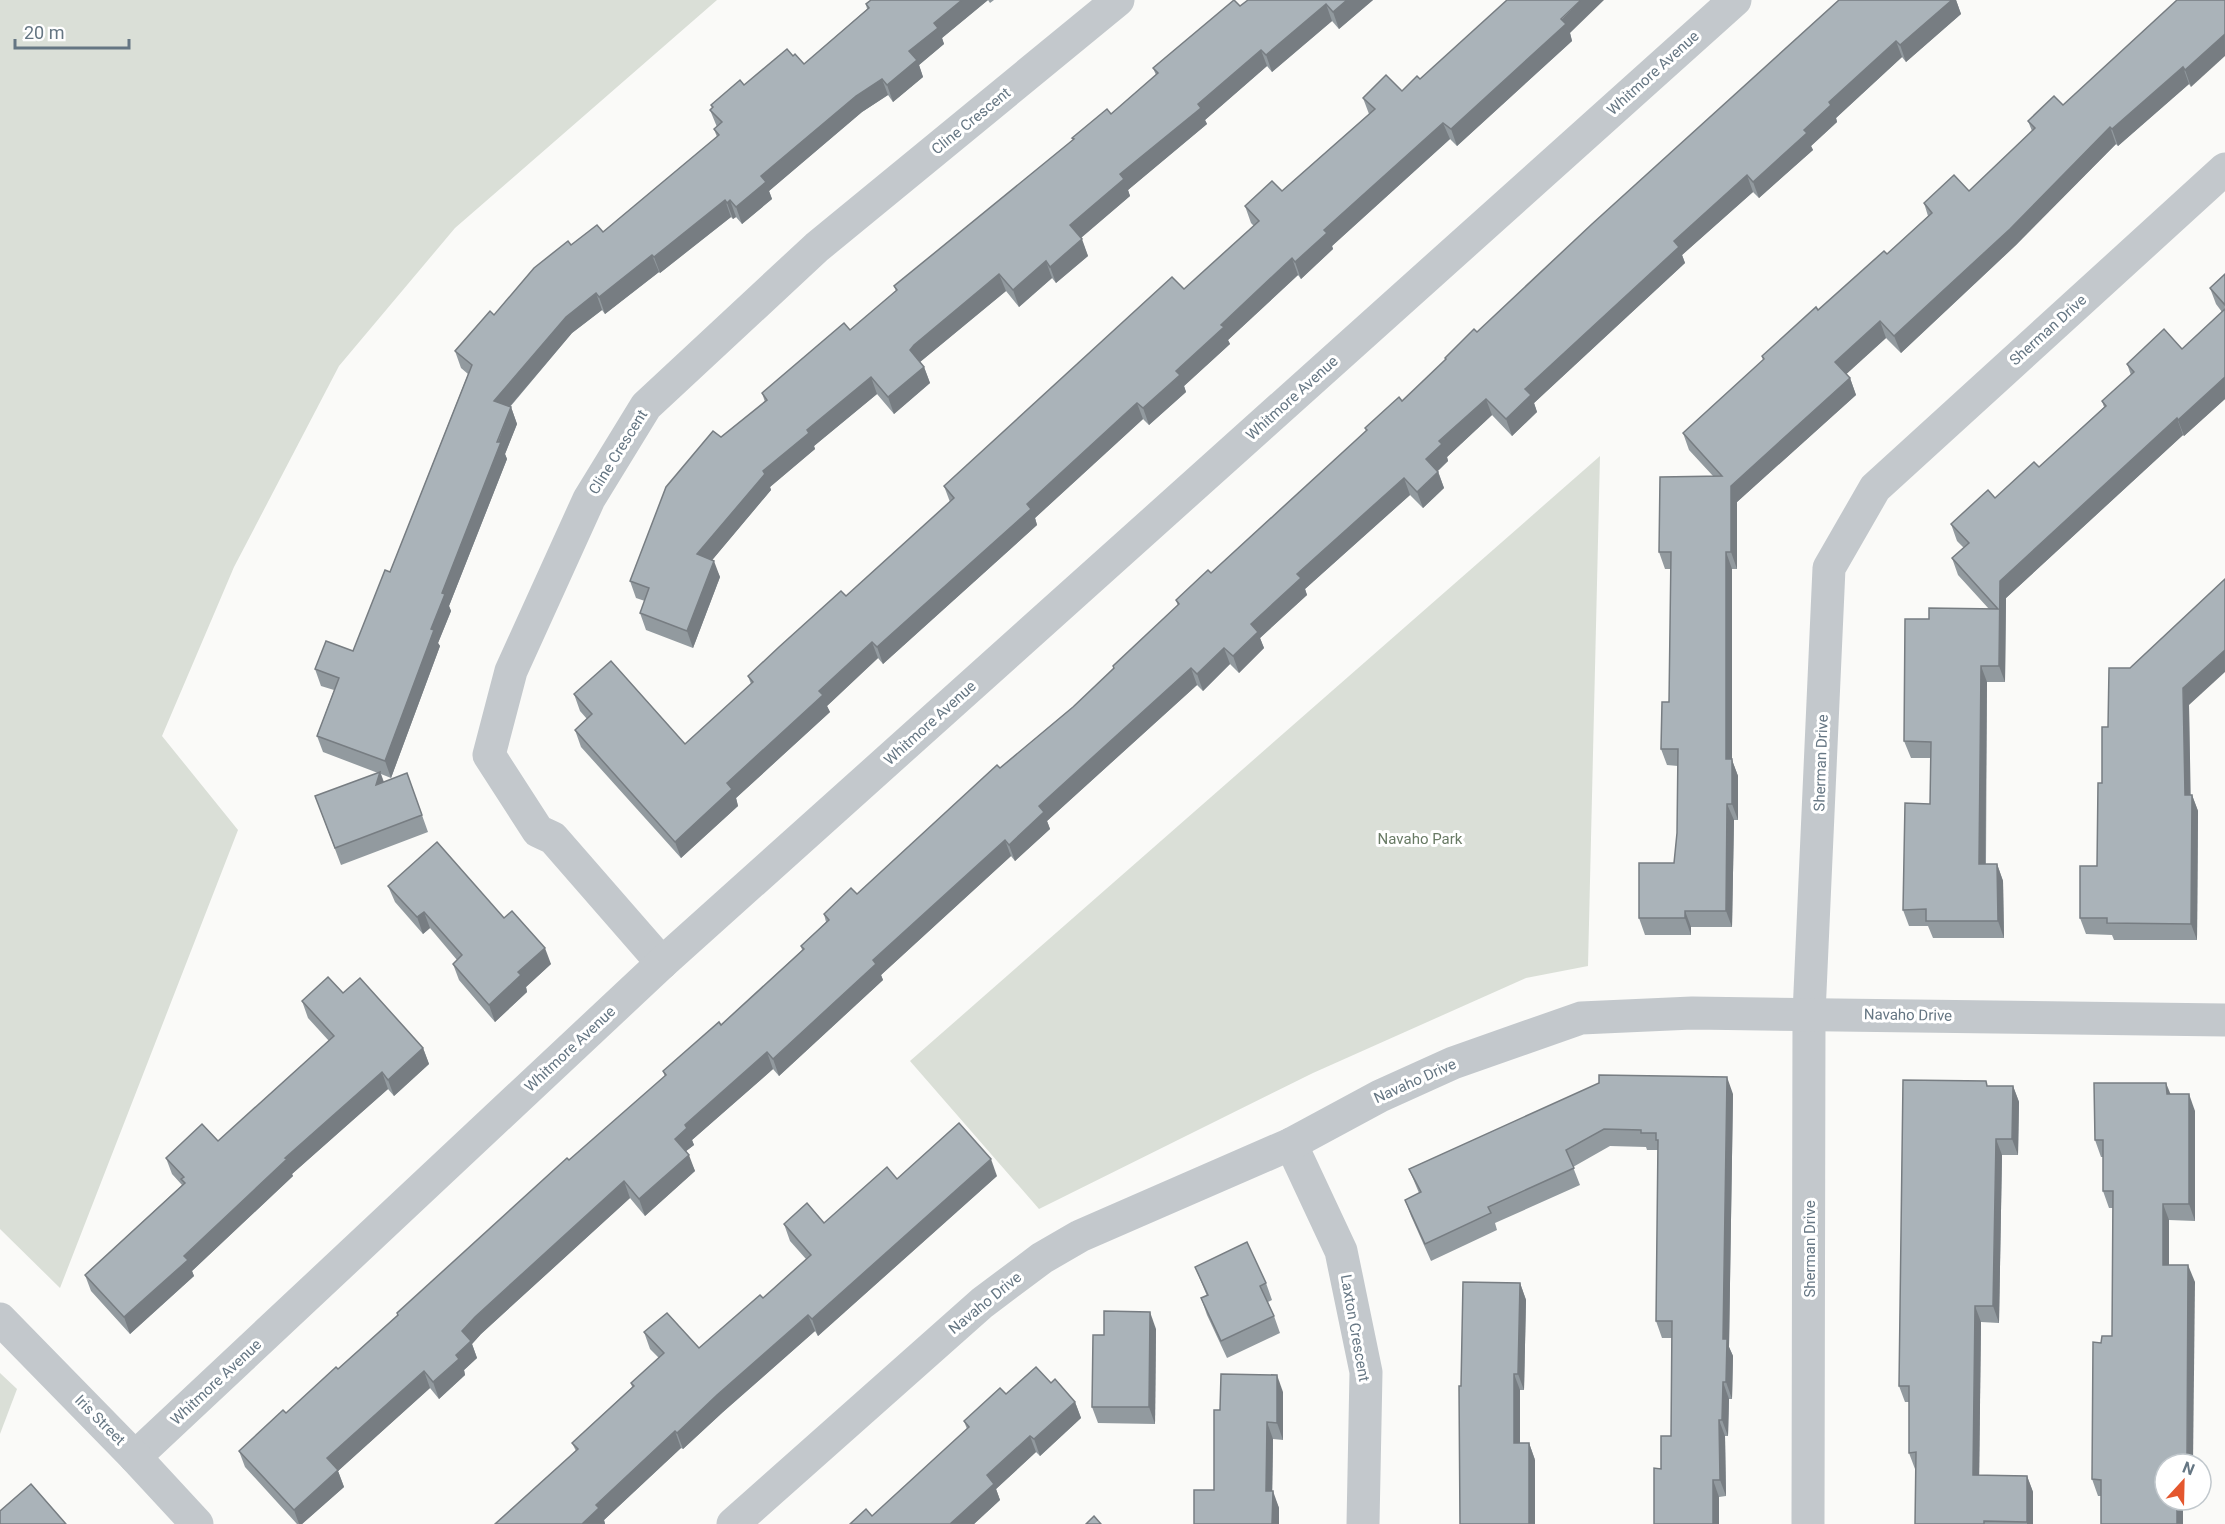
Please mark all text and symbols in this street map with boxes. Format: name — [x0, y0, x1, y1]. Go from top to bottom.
scale bar — [15, 12, 129, 50]
text: 20 m — [24, 22, 64, 43]
street label: Whitmore Avenue — [1603, 27, 1703, 119]
street label: Cline Crescent — [928, 84, 1014, 158]
street label: Sherman Drive — [2006, 291, 2090, 369]
street label: Whitmore Avenue — [1242, 352, 1342, 444]
street label: Cline Crescent — [585, 406, 651, 498]
street label: Whitmore Avenue — [880, 677, 980, 769]
street label: Sherman Drive — [1810, 714, 1832, 812]
park label: Navaho Park — [1378, 830, 1463, 848]
street label: Whitmore Avenue — [521, 1002, 619, 1096]
street label: Navaho Drive — [1864, 1005, 1952, 1025]
street label: Navaho Drive — [1371, 1055, 1459, 1107]
street label: Sherman Drive — [1801, 1200, 1819, 1298]
street label: Navaho Drive — [945, 1268, 1025, 1338]
street label: Laxton Crescent — [1337, 1273, 1373, 1383]
street label: Whitmore Avenue — [167, 1335, 265, 1429]
street label: Iris Street — [71, 1391, 129, 1449]
north arrow — [2153, 1452, 2213, 1512]
text: N — [2180, 1458, 2197, 1479]

